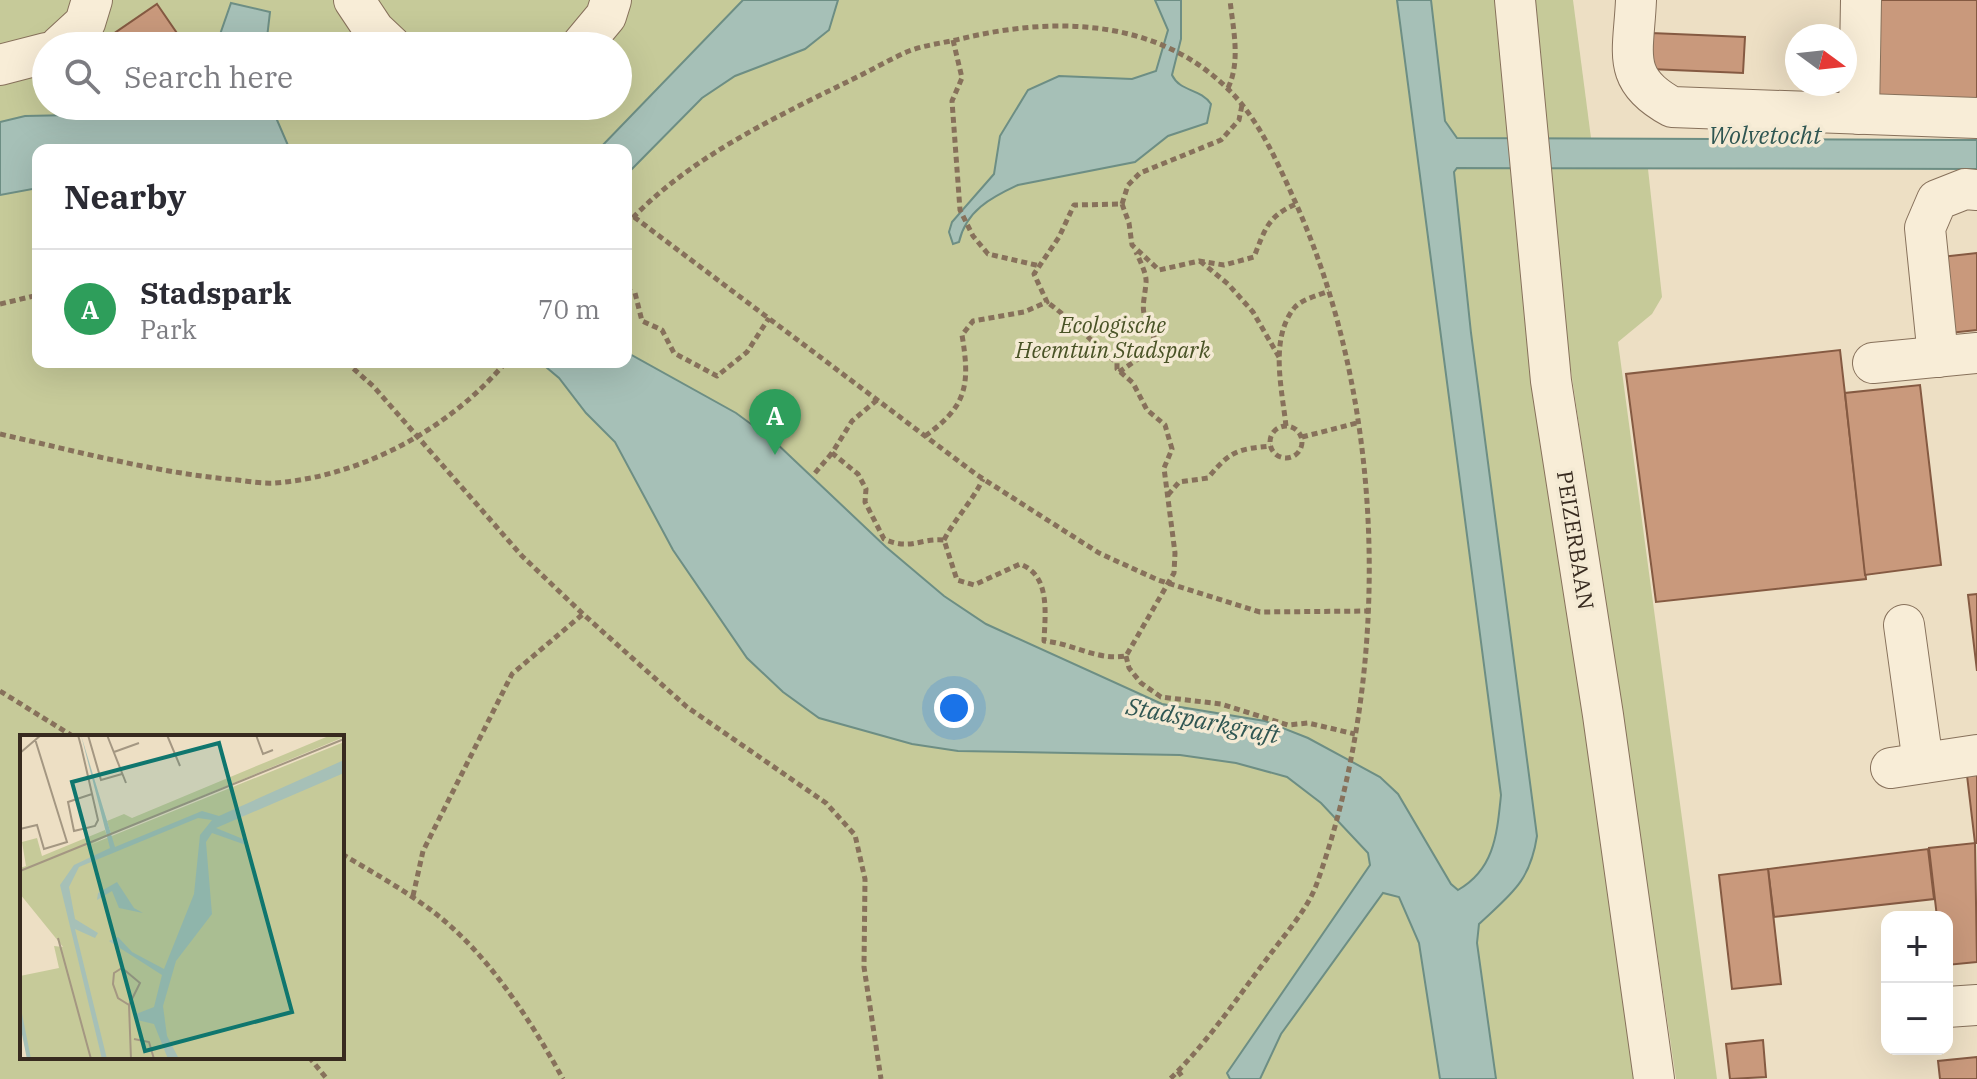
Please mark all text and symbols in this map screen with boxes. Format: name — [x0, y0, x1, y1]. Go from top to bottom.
north arrow — [1785, 24, 1857, 96]
search box — [32, 32, 632, 120]
icon: search — [60, 54, 104, 98]
text: Search here — [124, 57, 293, 96]
water label: Wolvetocht — [1709, 119, 1823, 151]
text: Nearby — [64, 174, 186, 218]
text: Stadspark — [140, 273, 291, 312]
text: A — [81, 292, 99, 326]
text: 70 m — [538, 292, 600, 326]
park label: Ecologische Heemtuin Stadspark — [1015, 310, 1211, 364]
text: Park — [140, 312, 197, 346]
pin: A — [749, 389, 801, 455]
street label: PEIZERBAAN — [1551, 468, 1601, 612]
your location — [934, 688, 974, 728]
water label: Stadsparkgraft — [1123, 689, 1284, 751]
inset map — [20, 735, 344, 1059]
map controls — [1881, 911, 1953, 1055]
button: + — [1881, 911, 1953, 983]
button: − — [1881, 983, 1953, 1055]

